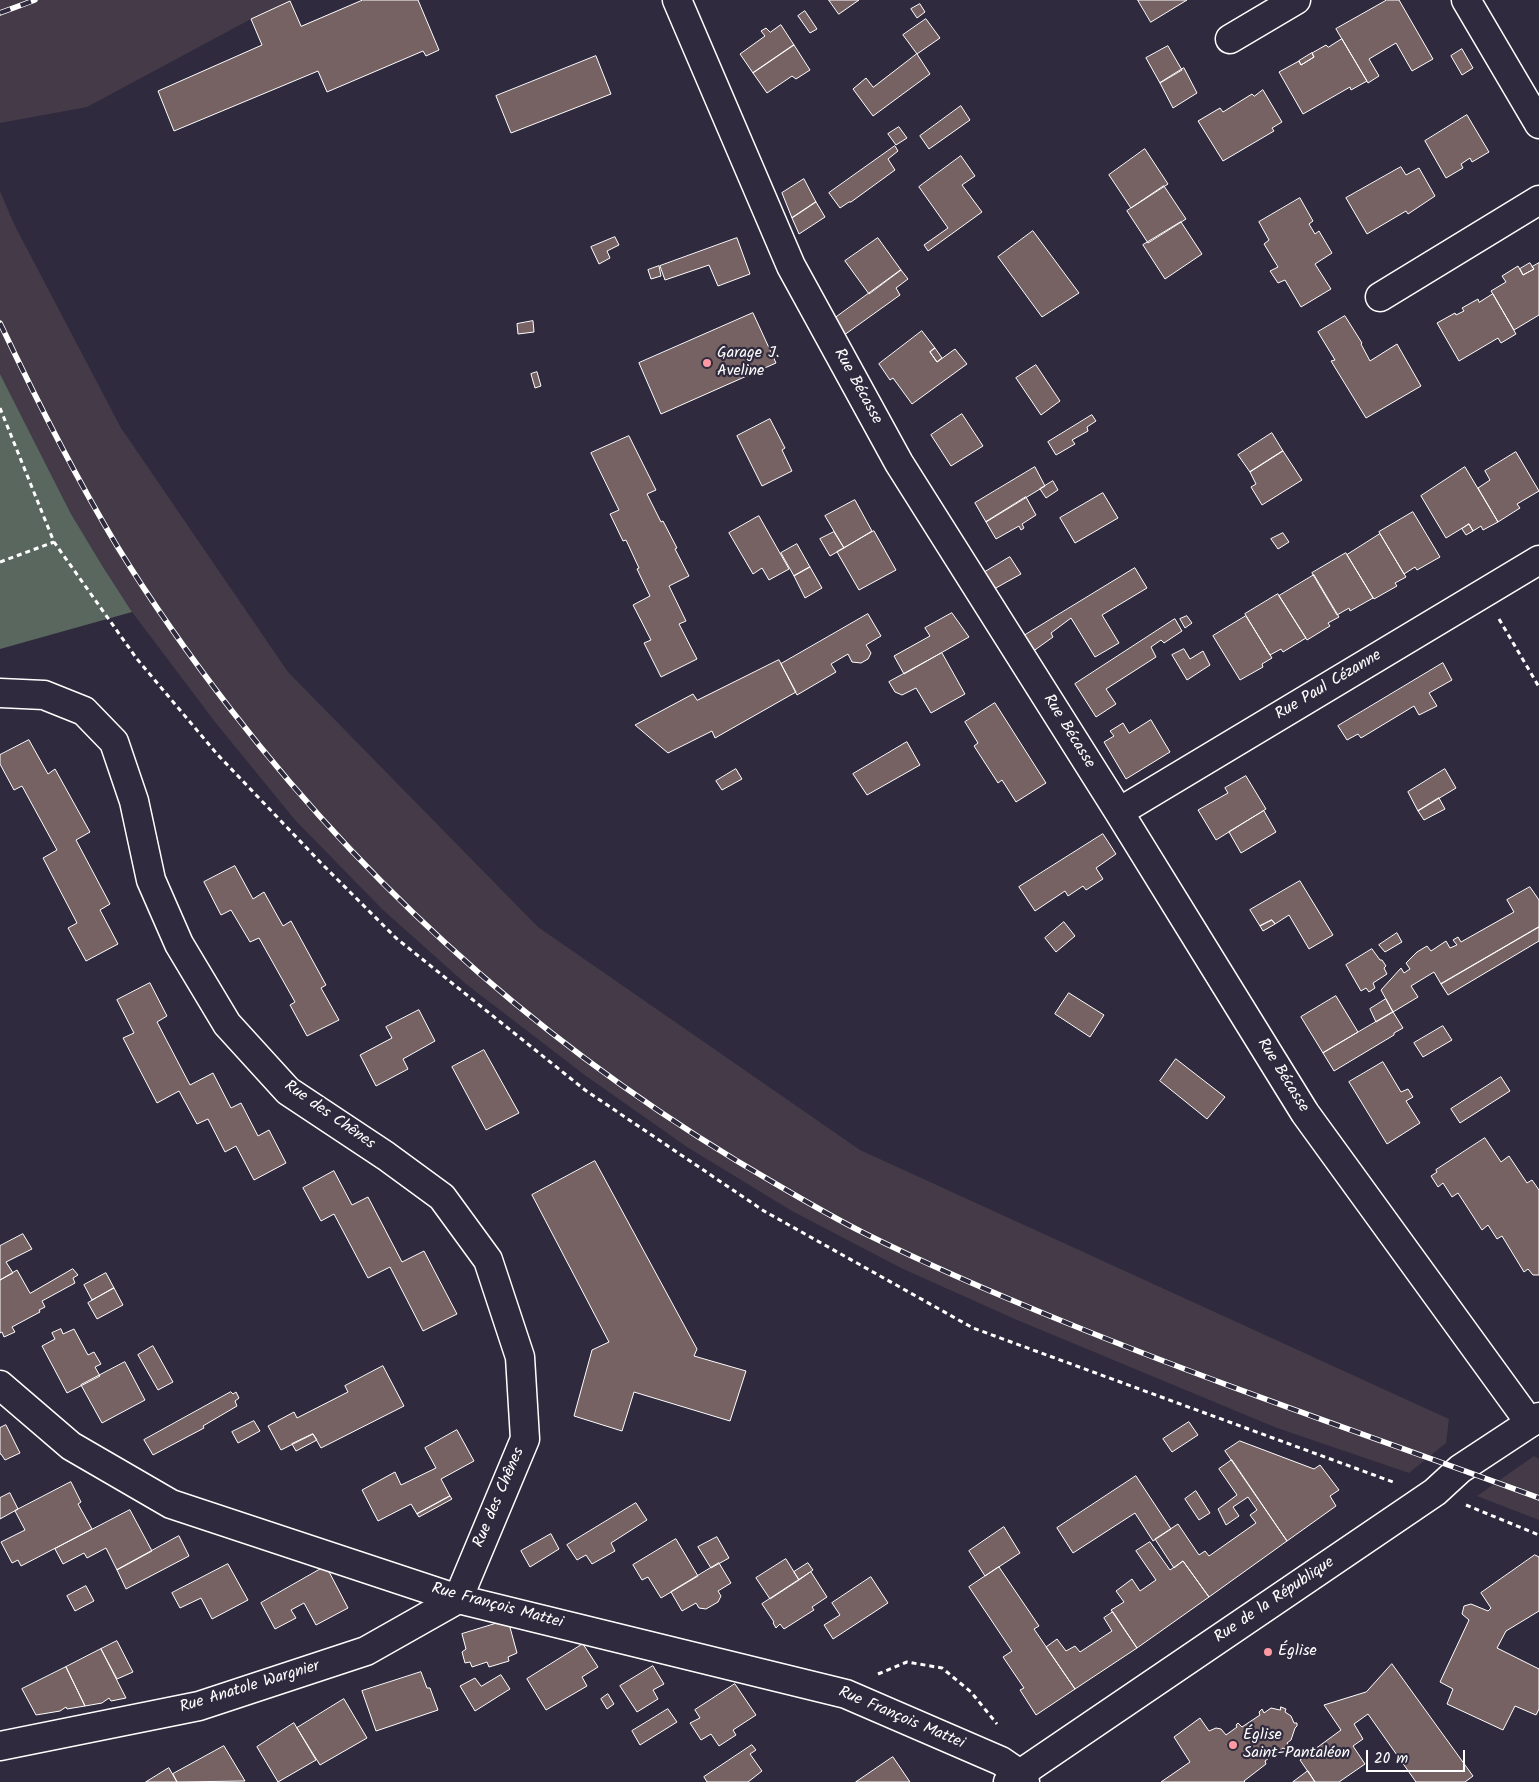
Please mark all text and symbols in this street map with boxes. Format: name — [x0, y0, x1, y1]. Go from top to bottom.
place label: Garage J. Aveline — [717, 344, 780, 382]
street label: Rue Bécasse — [828, 346, 886, 428]
marker: Garage J. Aveline — [701, 357, 713, 369]
street label: Rue Paul Cézanne — [1273, 647, 1385, 725]
street label: Rue Bécasse — [1038, 692, 1098, 772]
street label: Rue Bécasse — [1252, 1036, 1312, 1116]
street label: Rue des Chênes — [280, 1078, 378, 1154]
street label: Rue des Chênes — [470, 1445, 530, 1551]
street label: Rue de la République — [1211, 1554, 1339, 1648]
street label: Rue François Mattei — [429, 1580, 565, 1634]
place label: Église — [1278, 1642, 1317, 1662]
marker: Église — [1262, 1646, 1274, 1658]
street label: Rue Anatole Wargnier — [178, 1658, 322, 1718]
street label: Rue François Mattei — [835, 1684, 967, 1754]
place label: Église Saint-Pantaléon — [1243, 1726, 1350, 1764]
marker: Église Saint-Pantaléon — [1227, 1739, 1239, 1751]
scale bar — [1369, 1740, 1468, 1772]
text: 20 m — [1374, 1747, 1408, 1771]

